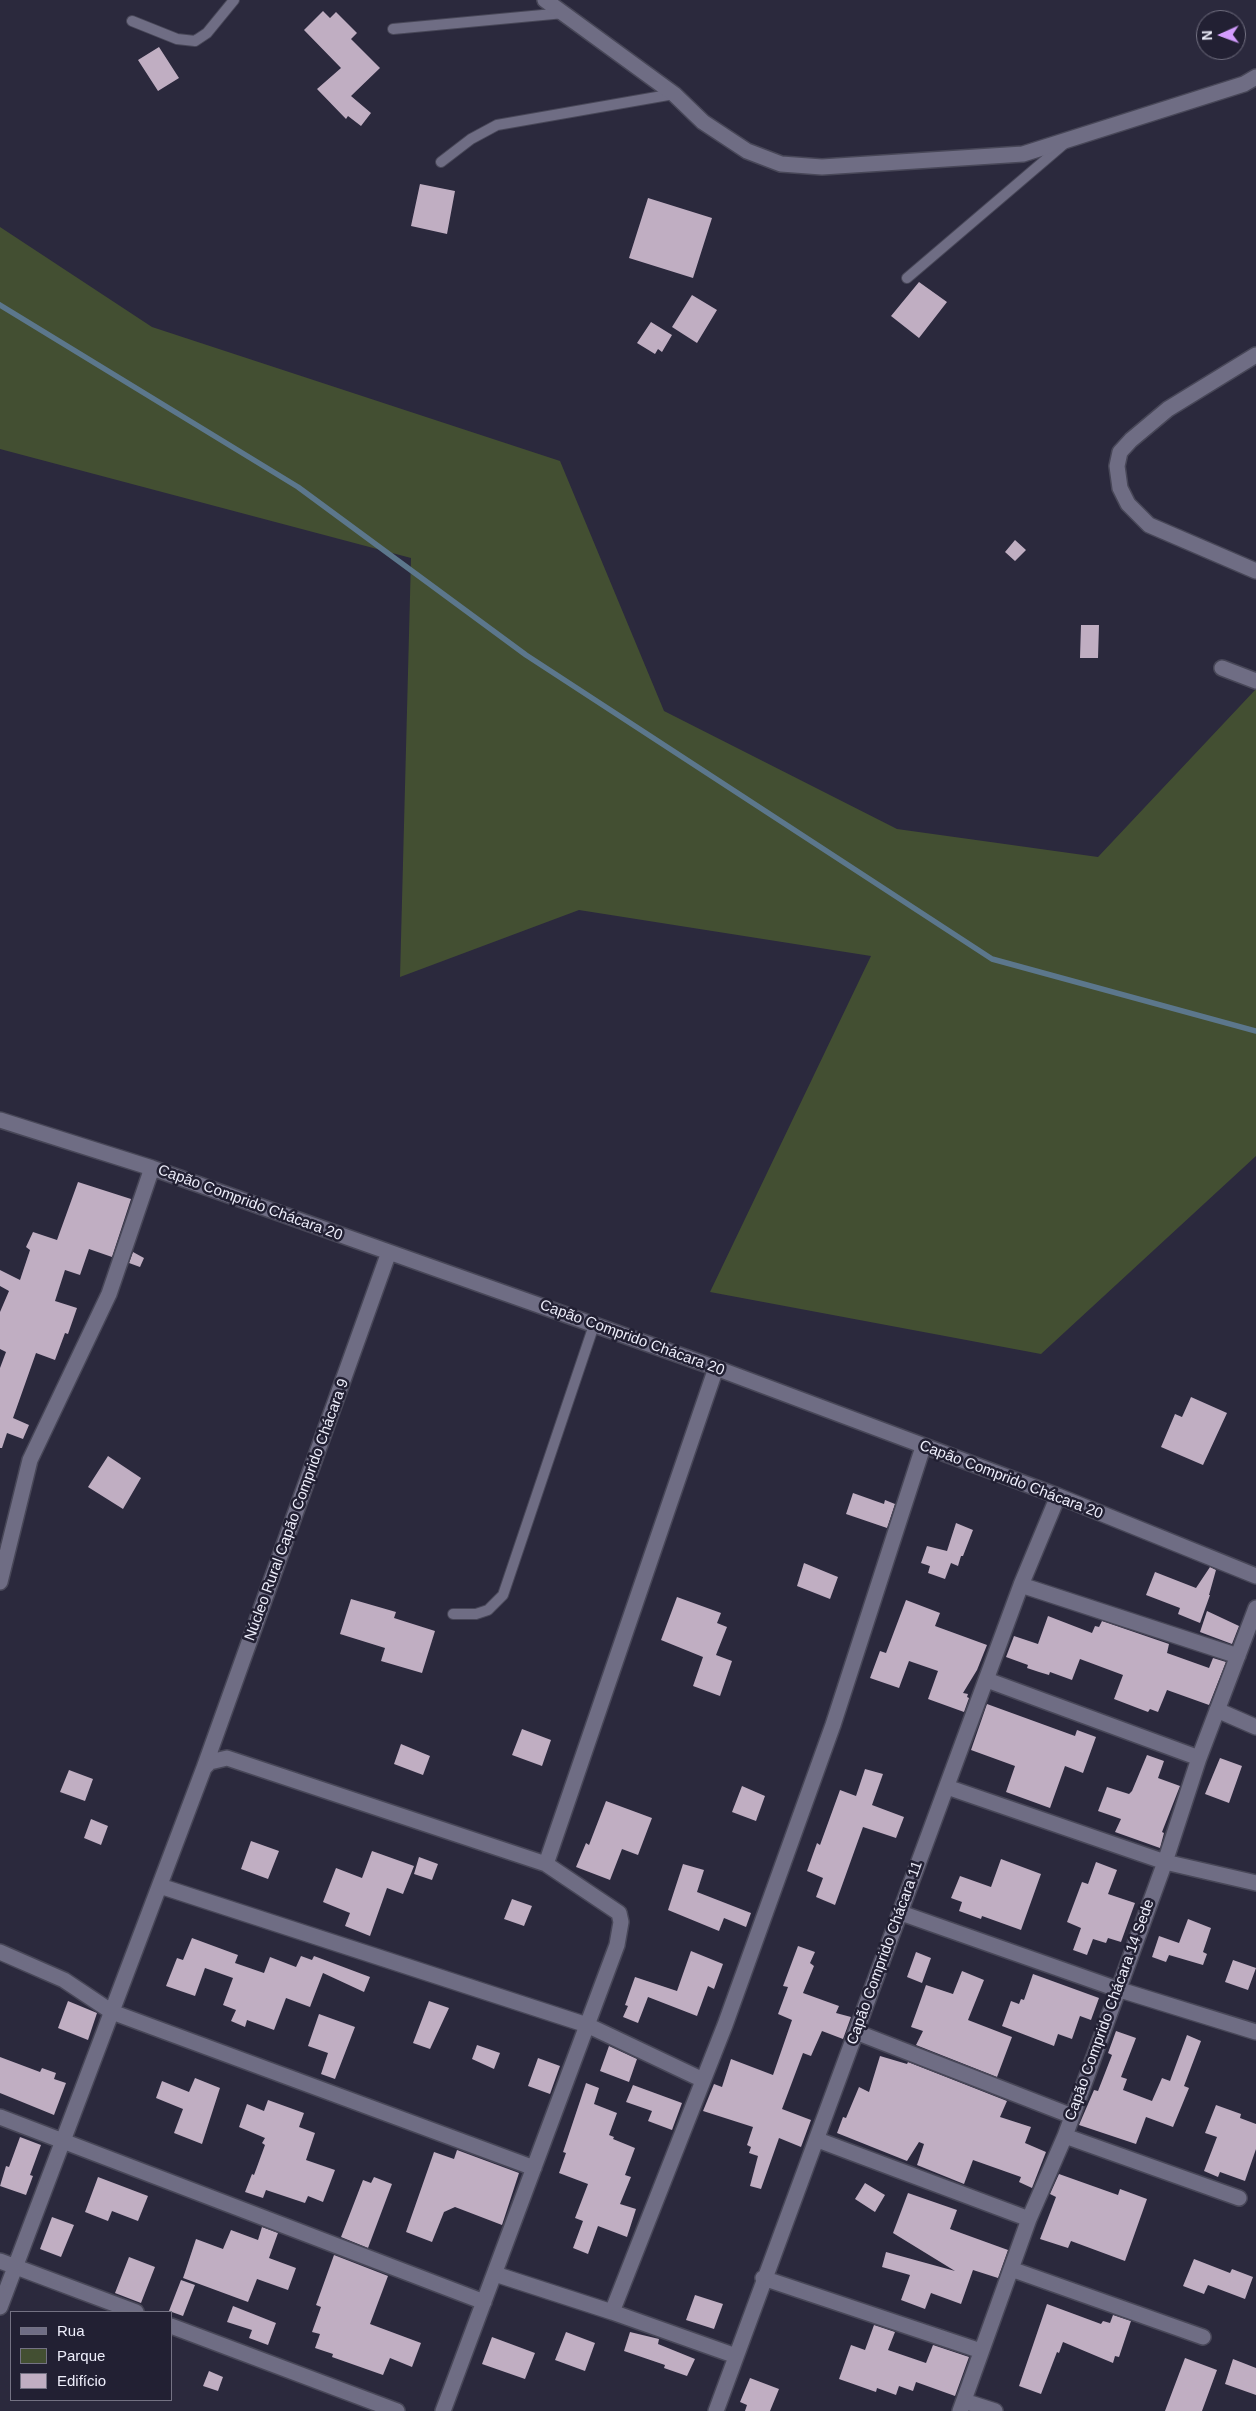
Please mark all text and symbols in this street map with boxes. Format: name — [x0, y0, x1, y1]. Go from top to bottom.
north arrow — [1196, 10, 1246, 60]
text: N — [1199, 30, 1215, 41]
street label: Capão Comprido Chácara 20 — [155, 1161, 345, 1245]
street label: Capão Comprido Chácara 20 — [537, 1296, 727, 1380]
street label: Núcleo Rural Capão Comprido Chácara 9 — [241, 1376, 353, 1644]
street label: Capão Comprido Chácara 20 — [917, 1437, 1105, 1523]
street label: Capão Comprido Chácara 11 — [843, 1859, 927, 2047]
street label: Capão Comprido Chácara 14 Sede — [1061, 1897, 1159, 2123]
legend — [10, 2311, 172, 2401]
text: Rua — [57, 2322, 85, 2339]
text: Parque — [57, 2347, 105, 2364]
text: Edifício — [57, 2372, 106, 2389]

